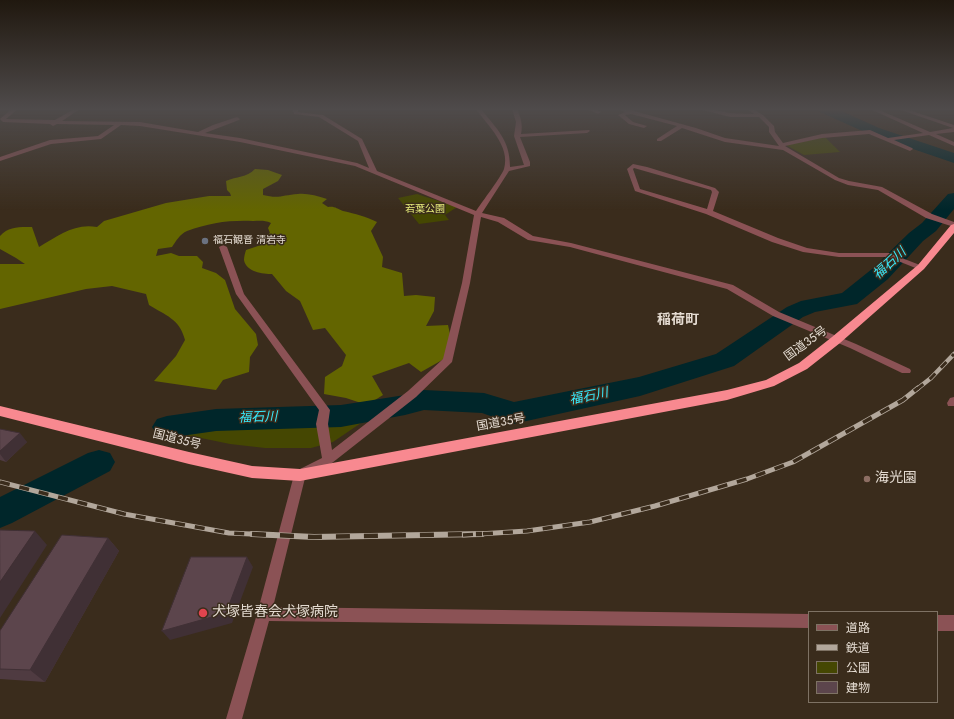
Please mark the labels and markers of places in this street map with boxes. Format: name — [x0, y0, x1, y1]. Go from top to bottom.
place label: 福石観音 清岩寺 — [213, 235, 286, 247]
marker: 福石観音 清岩寺 — [200, 236, 210, 246]
place label: 海光園 — [875, 471, 917, 487]
marker: 海光園 — [862, 474, 872, 484]
place label: 犬塚皆春会犬塚病院 — [212, 605, 338, 621]
marker: 犬塚皆春会犬塚病院 — [197, 607, 209, 619]

